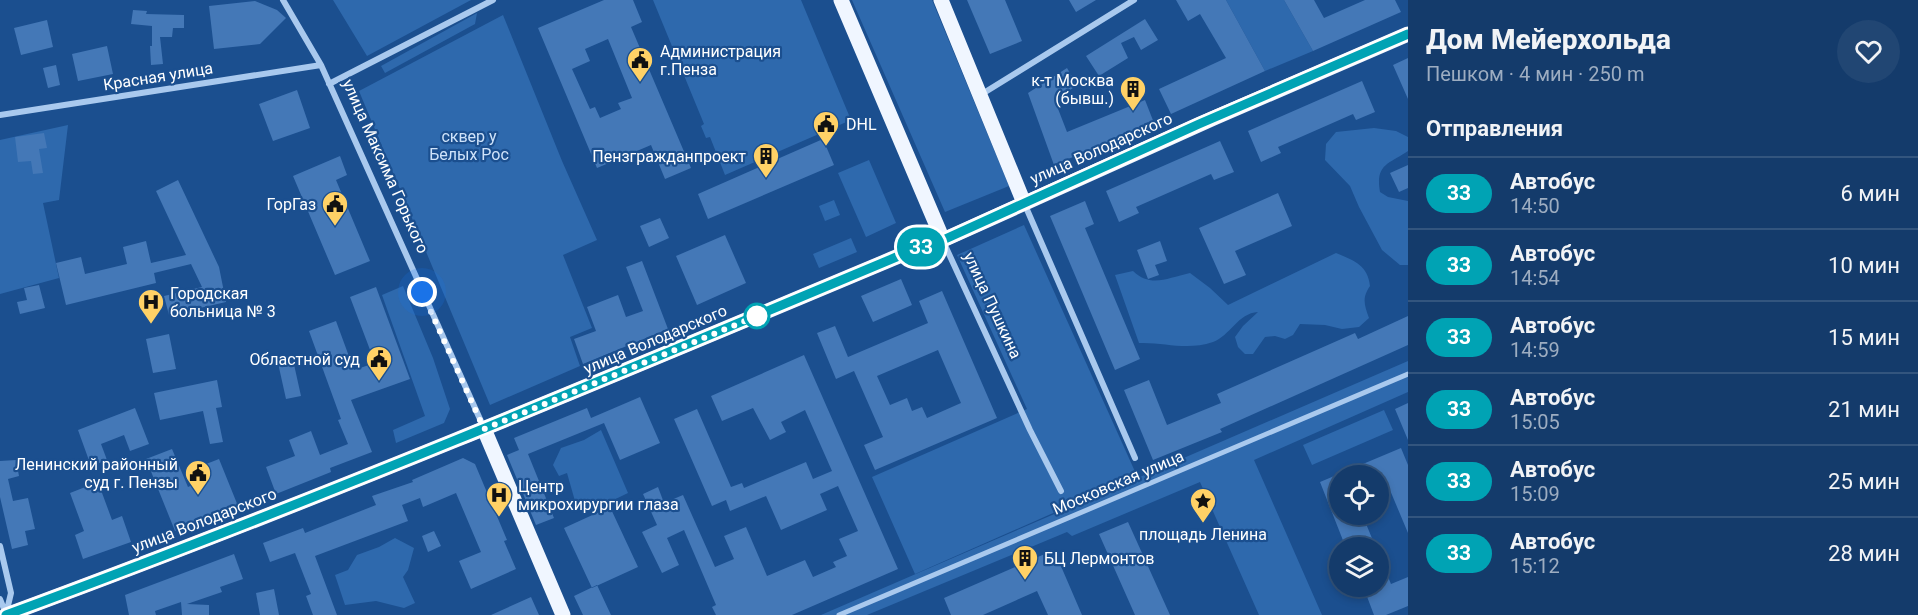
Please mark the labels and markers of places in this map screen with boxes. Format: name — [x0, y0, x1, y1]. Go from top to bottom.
place label: Администрация г.Пенза — [660, 42, 781, 79]
public building icon: Администрация г.Пенза — [625, 45, 655, 83]
place label: к-т Москва (бывш.) — [1031, 71, 1114, 108]
building icon: к-т Москва (бывш.) — [1118, 74, 1148, 112]
public building icon: DHL — [811, 109, 841, 147]
place label: DHL — [846, 115, 877, 134]
building icon: Пензгражданпроект — [751, 141, 781, 179]
place label: Пензгражданпроект — [592, 147, 746, 166]
public building icon: ГорГаз — [320, 189, 350, 227]
place label: ГорГаз — [266, 195, 316, 214]
place label: Городская больница № 3 — [170, 284, 276, 321]
hospital icon: Городская больница № 3 — [136, 287, 166, 325]
unlabelled marker — [744, 303, 770, 329]
public building icon: Областной суд — [364, 344, 394, 382]
place label: Областной суд — [249, 350, 360, 369]
place label: Ленинский районный суд г. Пензы — [15, 455, 178, 492]
public building icon: Ленинский районный суд г. Пензы — [183, 458, 213, 496]
place label: Центр микрохирургии глаза — [518, 477, 679, 514]
hospital icon: Центр микрохирургии глаза — [484, 480, 514, 518]
place icon: площадь Ленина — [1188, 486, 1218, 524]
place label: площадь Ленина — [1139, 525, 1267, 544]
building icon: БЦ Лермонтов — [1010, 543, 1040, 581]
place label: БЦ Лермонтов — [1044, 549, 1154, 568]

